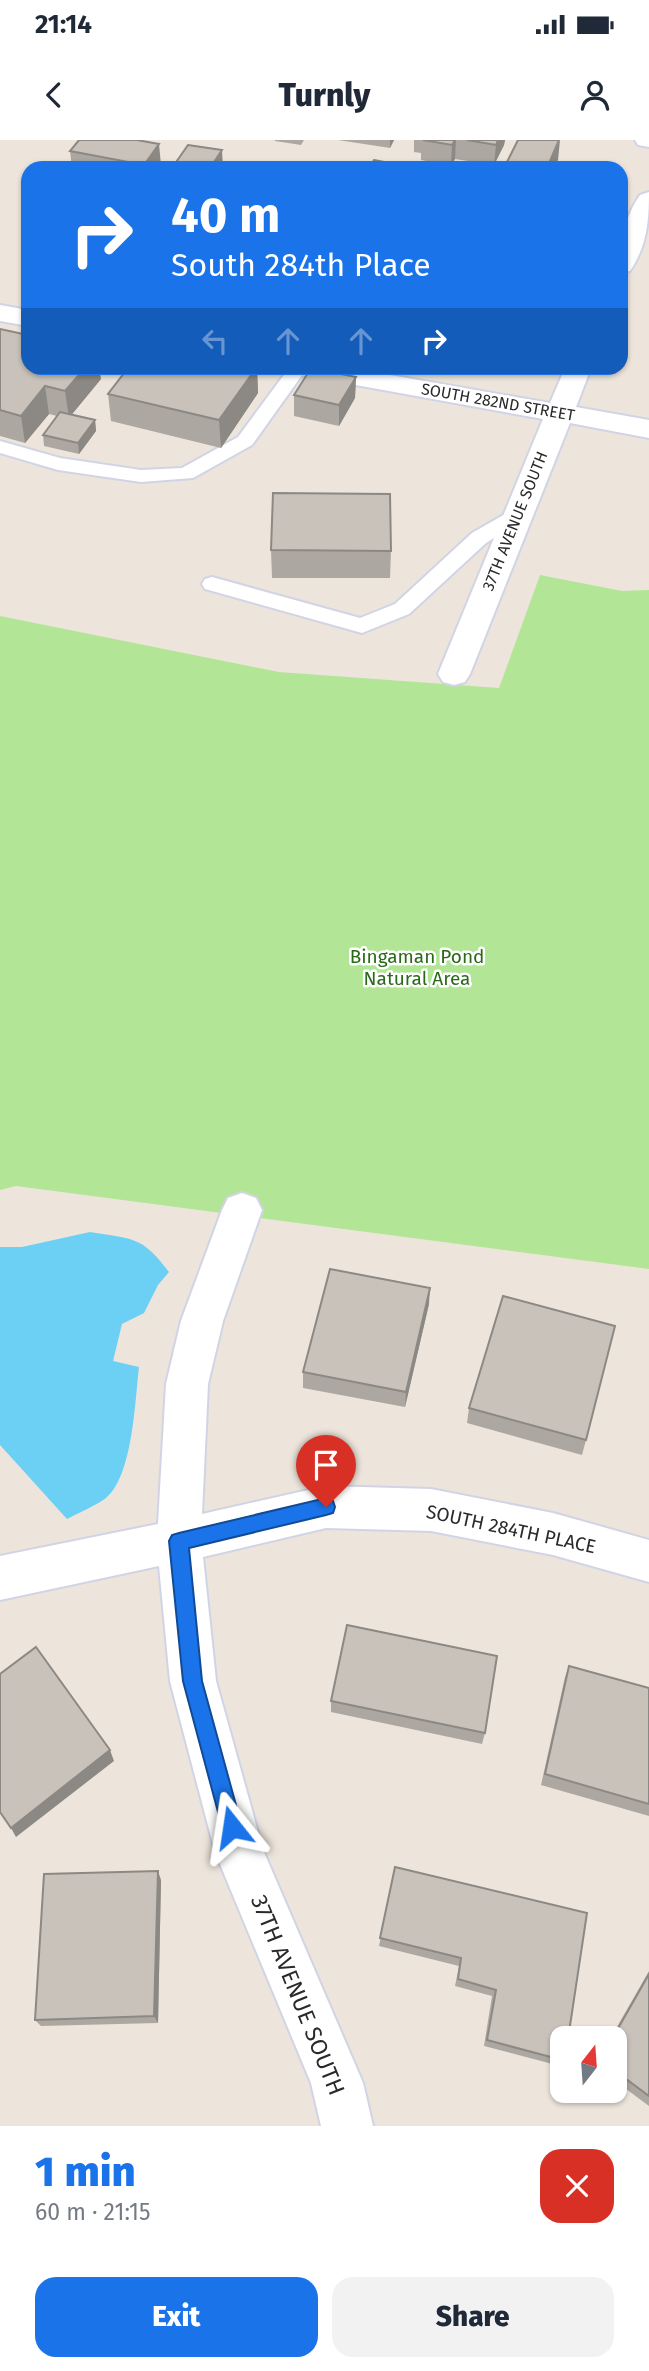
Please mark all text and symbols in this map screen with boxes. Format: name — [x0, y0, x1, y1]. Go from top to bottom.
text: 21:14 — [35, 9, 92, 40]
icon: back — [35, 76, 73, 114]
text: Turnly — [279, 76, 370, 114]
icon: person — [576, 76, 614, 114]
text: 40 m — [171, 186, 280, 245]
icon: right — [56, 189, 147, 280]
text: South 284th Place — [171, 246, 431, 284]
icon: left — [196, 322, 234, 360]
icon: ahead — [269, 322, 307, 360]
icon: ahead — [342, 322, 380, 360]
icon: right — [415, 322, 453, 360]
street label: SOUTH 282ND STREET — [420, 379, 577, 425]
street label: 37TH AVENUE SOUTH — [478, 449, 552, 593]
park label: Bingaman Pond Natural Area — [350, 945, 484, 990]
pin — [296, 1435, 356, 1507]
icon: arrive — [307, 1446, 345, 1484]
street label: SOUTH 284TH PLACE — [424, 1500, 598, 1558]
position arrow — [195, 1790, 269, 1864]
street label: 37TH AVENUE SOUTH — [245, 1891, 351, 2099]
north arrow — [550, 2026, 626, 2104]
map controls — [550, 2026, 627, 2103]
text: 1 min — [35, 2147, 136, 2197]
button: close — [540, 2149, 614, 2223]
text: 60 m · 21:15 — [35, 2198, 150, 2226]
button: Exit — [35, 2277, 318, 2357]
button: Share — [332, 2277, 614, 2357]

